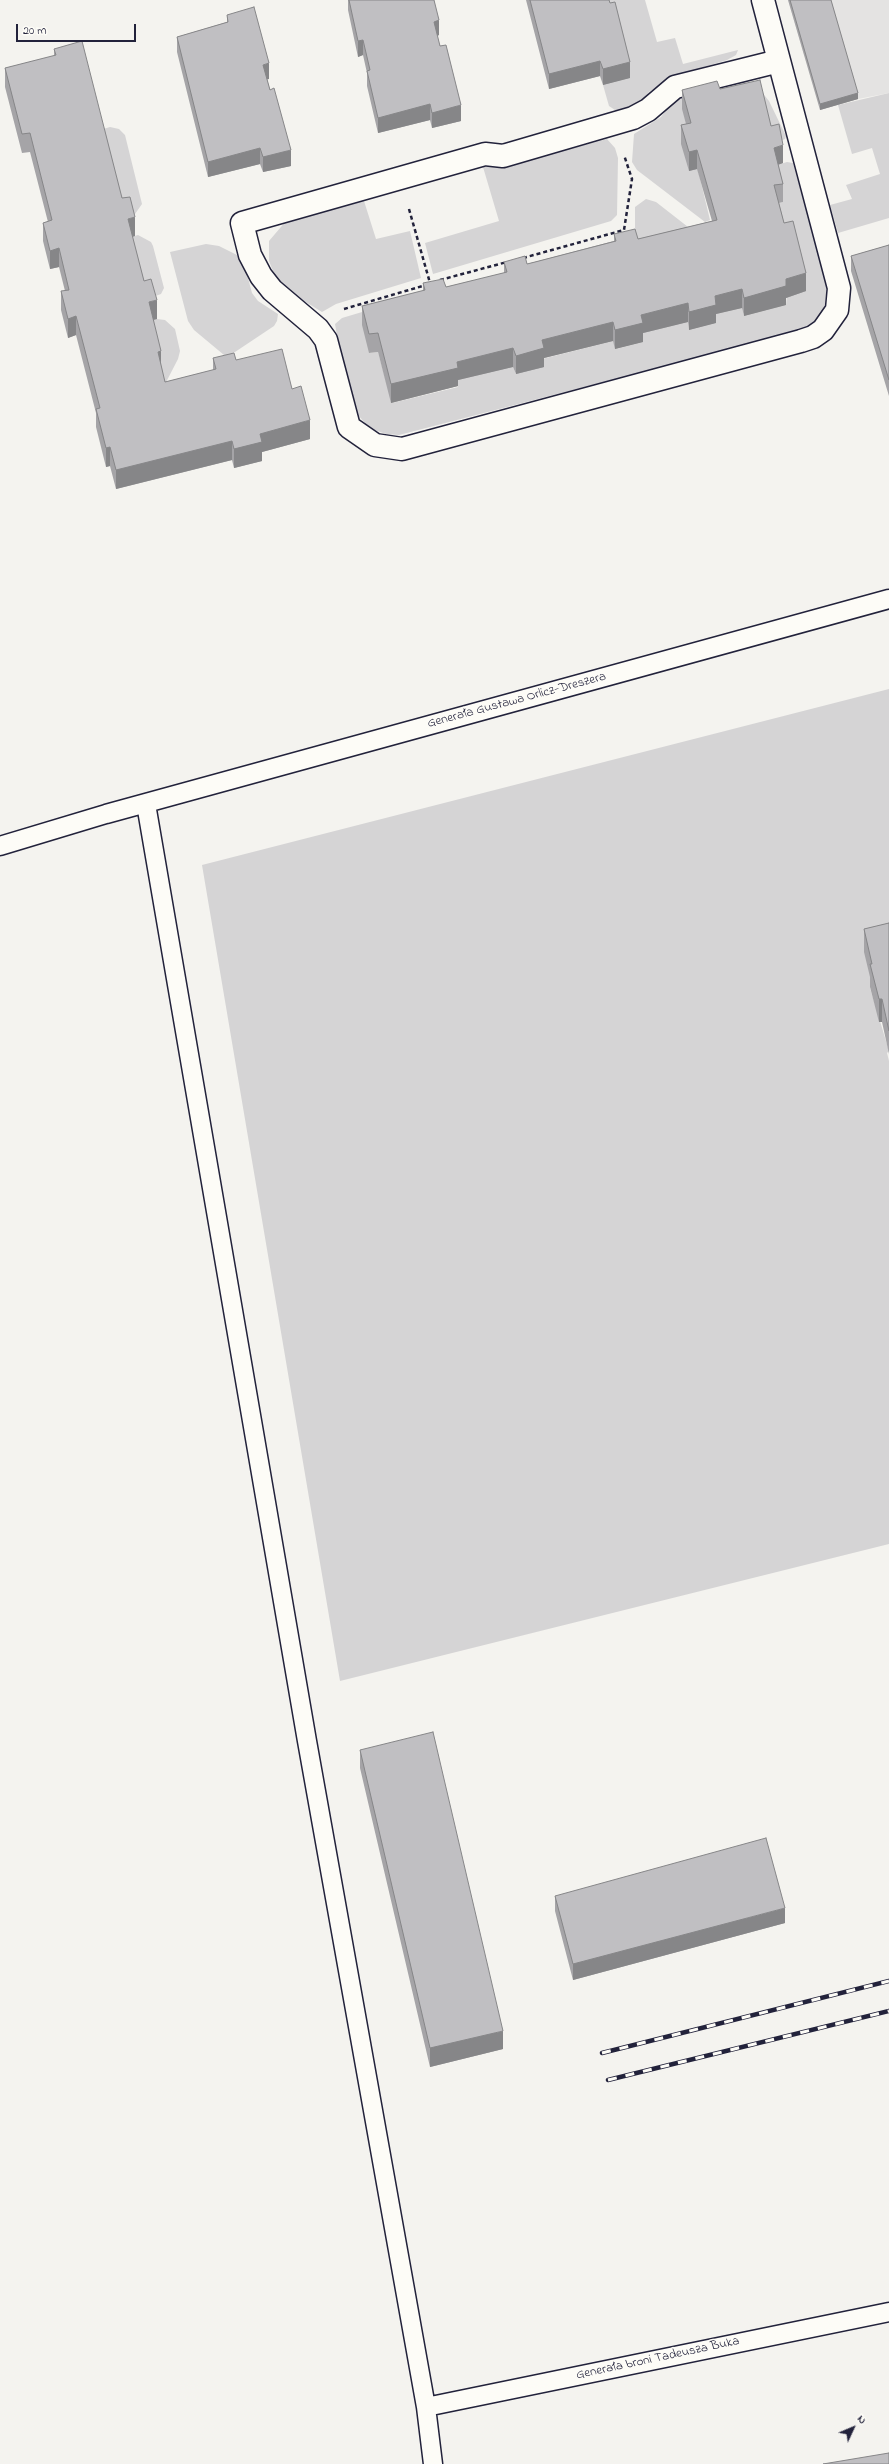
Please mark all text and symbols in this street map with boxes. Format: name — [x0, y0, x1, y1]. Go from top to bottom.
scale bar — [18, 16, 138, 42]
text: 20 m — [23, 22, 46, 40]
street label: Generała Gustawa Orlicz-Dreszera — [426, 670, 608, 732]
street label: Generała broni Tadeusza Buka — [575, 2334, 741, 2384]
north arrow — [833, 2408, 873, 2448]
text: N — [853, 2411, 870, 2428]

